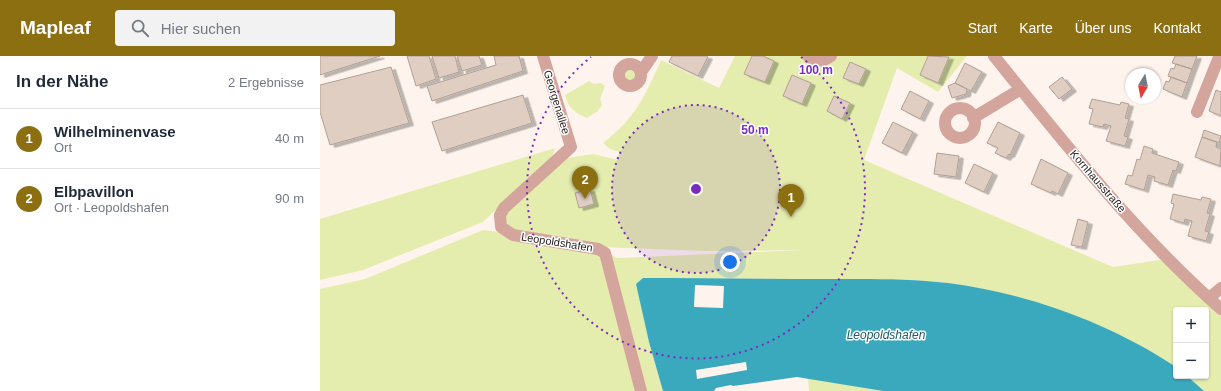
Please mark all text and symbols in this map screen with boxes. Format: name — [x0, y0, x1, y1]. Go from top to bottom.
search box — [115, 10, 395, 46]
text: Mapleaf — [20, 17, 91, 38]
icon: search — [129, 17, 151, 39]
text: Hier suchen — [161, 20, 241, 37]
text: Start — [968, 20, 997, 36]
text: Karte — [1019, 20, 1053, 36]
text: Über uns — [1075, 20, 1132, 36]
text: Kontakt — [1154, 20, 1201, 36]
text: 100 m — [799, 63, 833, 77]
north arrow — [1125, 68, 1161, 104]
street label: Georgenallee — [542, 69, 572, 135]
text: In der Nähe — [16, 72, 109, 91]
text: 2 Ergebnisse — [228, 75, 304, 90]
text: Wilhelminenvase — [54, 123, 176, 140]
text: 50 m — [741, 123, 769, 137]
text: 1 — [25, 131, 33, 146]
text: 40 m — [275, 131, 304, 146]
text: Ort — [54, 140, 72, 155]
street label: Kornhausstraße — [1068, 148, 1128, 214]
pin: 2 — [572, 166, 598, 199]
centre of rings — [689, 182, 703, 196]
text: Elbpavillon — [54, 183, 134, 200]
pin: 1 — [778, 184, 804, 217]
text: 2 — [25, 191, 33, 206]
text: 90 m — [275, 191, 304, 206]
text: Ort · Leopoldshafen — [54, 200, 169, 215]
street label: Leopoldshafen — [520, 230, 594, 254]
your location — [720, 252, 740, 272]
map controls — [1173, 307, 1209, 379]
button: + — [1173, 307, 1209, 343]
water label: Leopoldshafen — [847, 328, 926, 342]
button: − — [1173, 343, 1209, 379]

